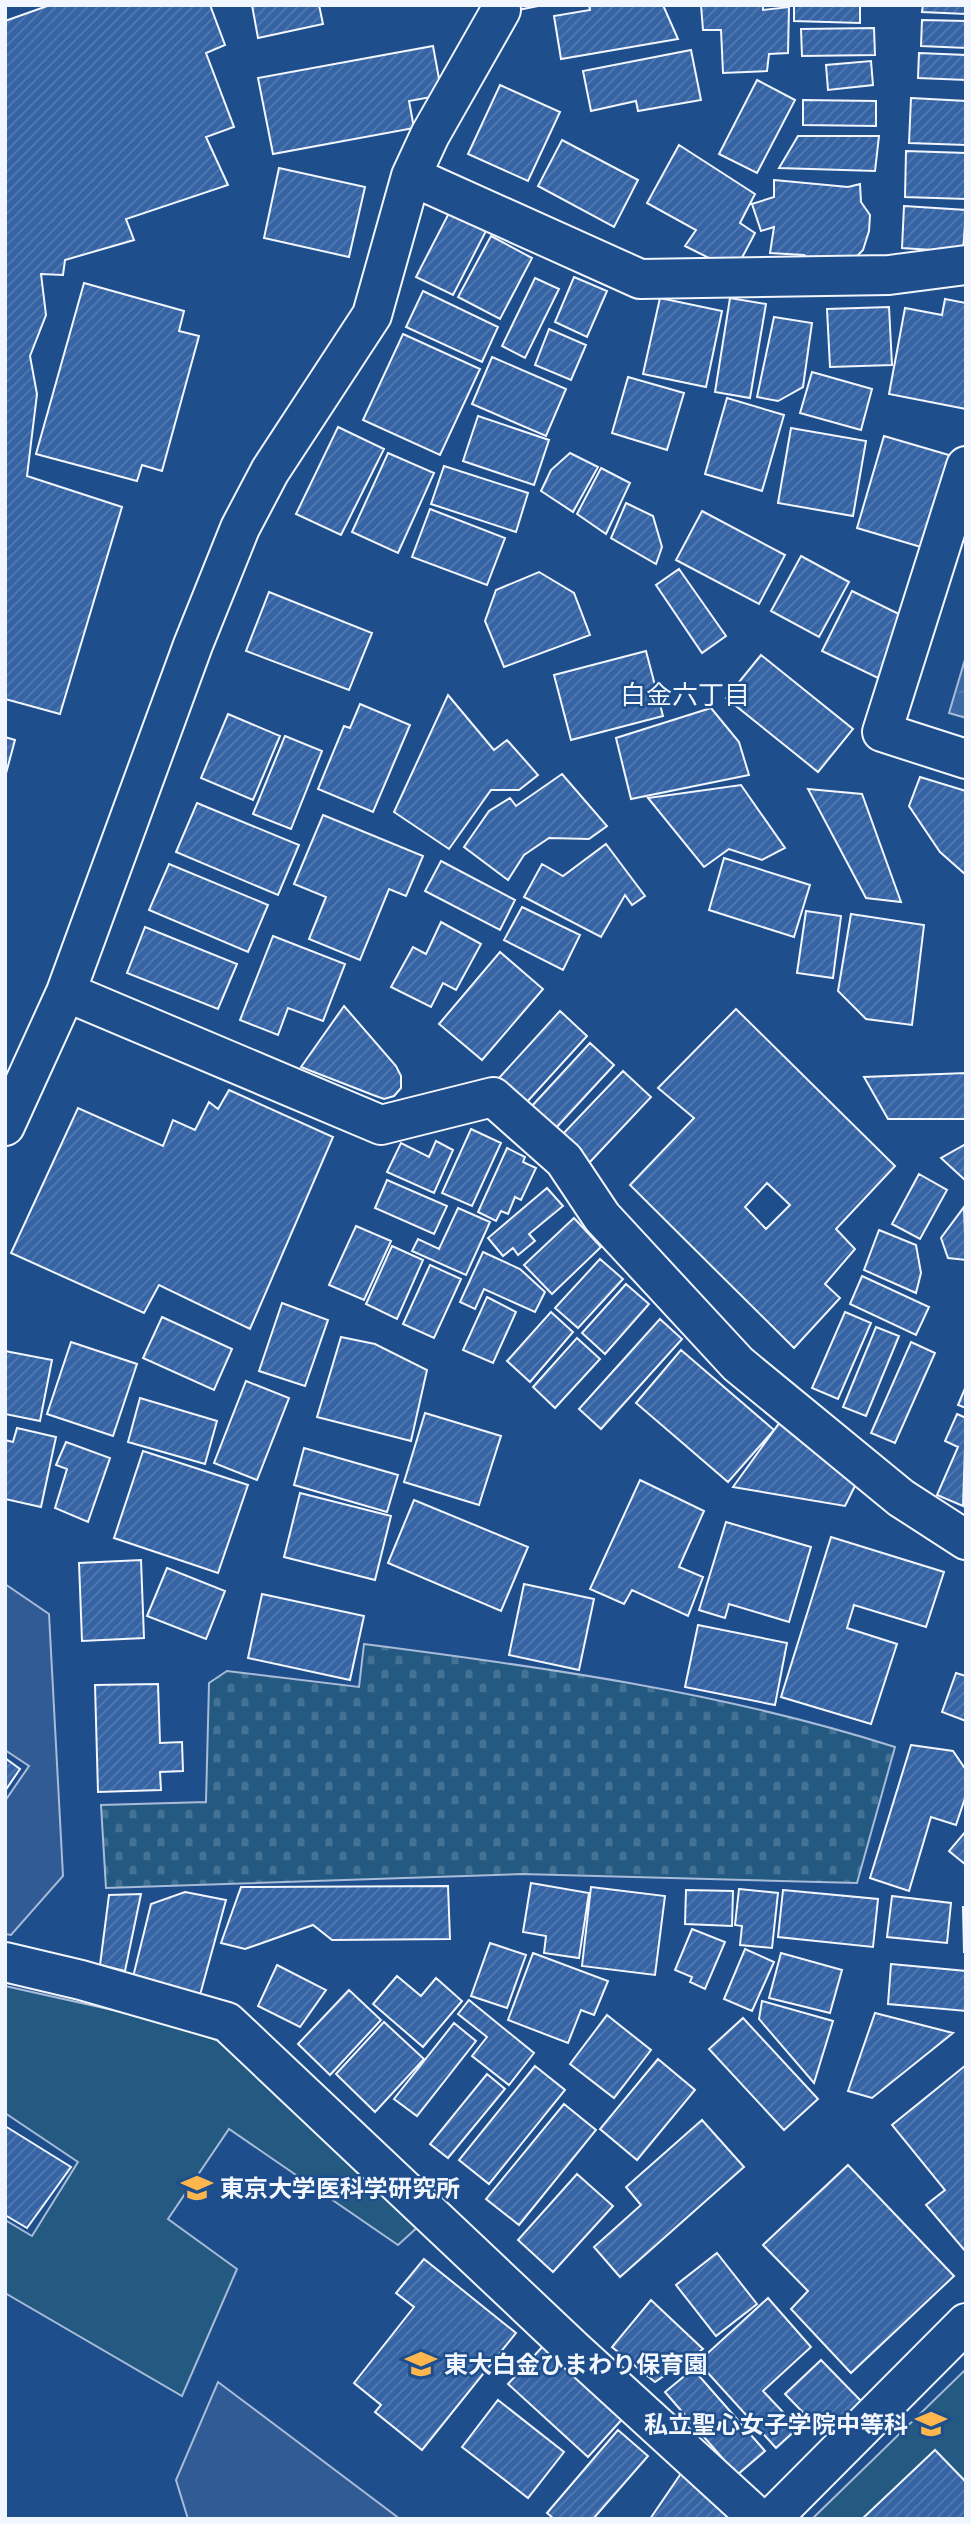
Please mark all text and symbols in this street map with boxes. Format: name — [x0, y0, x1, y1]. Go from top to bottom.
district label: 白金六丁目 — [620, 679, 750, 711]
school or university icon: 東京大学医科学研究所 — [180, 2171, 214, 2205]
place label: 東京大学医科学研究所 — [220, 2174, 460, 2203]
school or university icon: 東大白金ひまわり保育園 — [404, 2347, 438, 2381]
place label: 東大白金ひまわり保育園 — [444, 2350, 708, 2379]
school or university icon: 私立聖心女子学院中等科 — [914, 2407, 948, 2441]
place label: 私立聖心女子学院中等科 — [644, 2410, 908, 2439]

